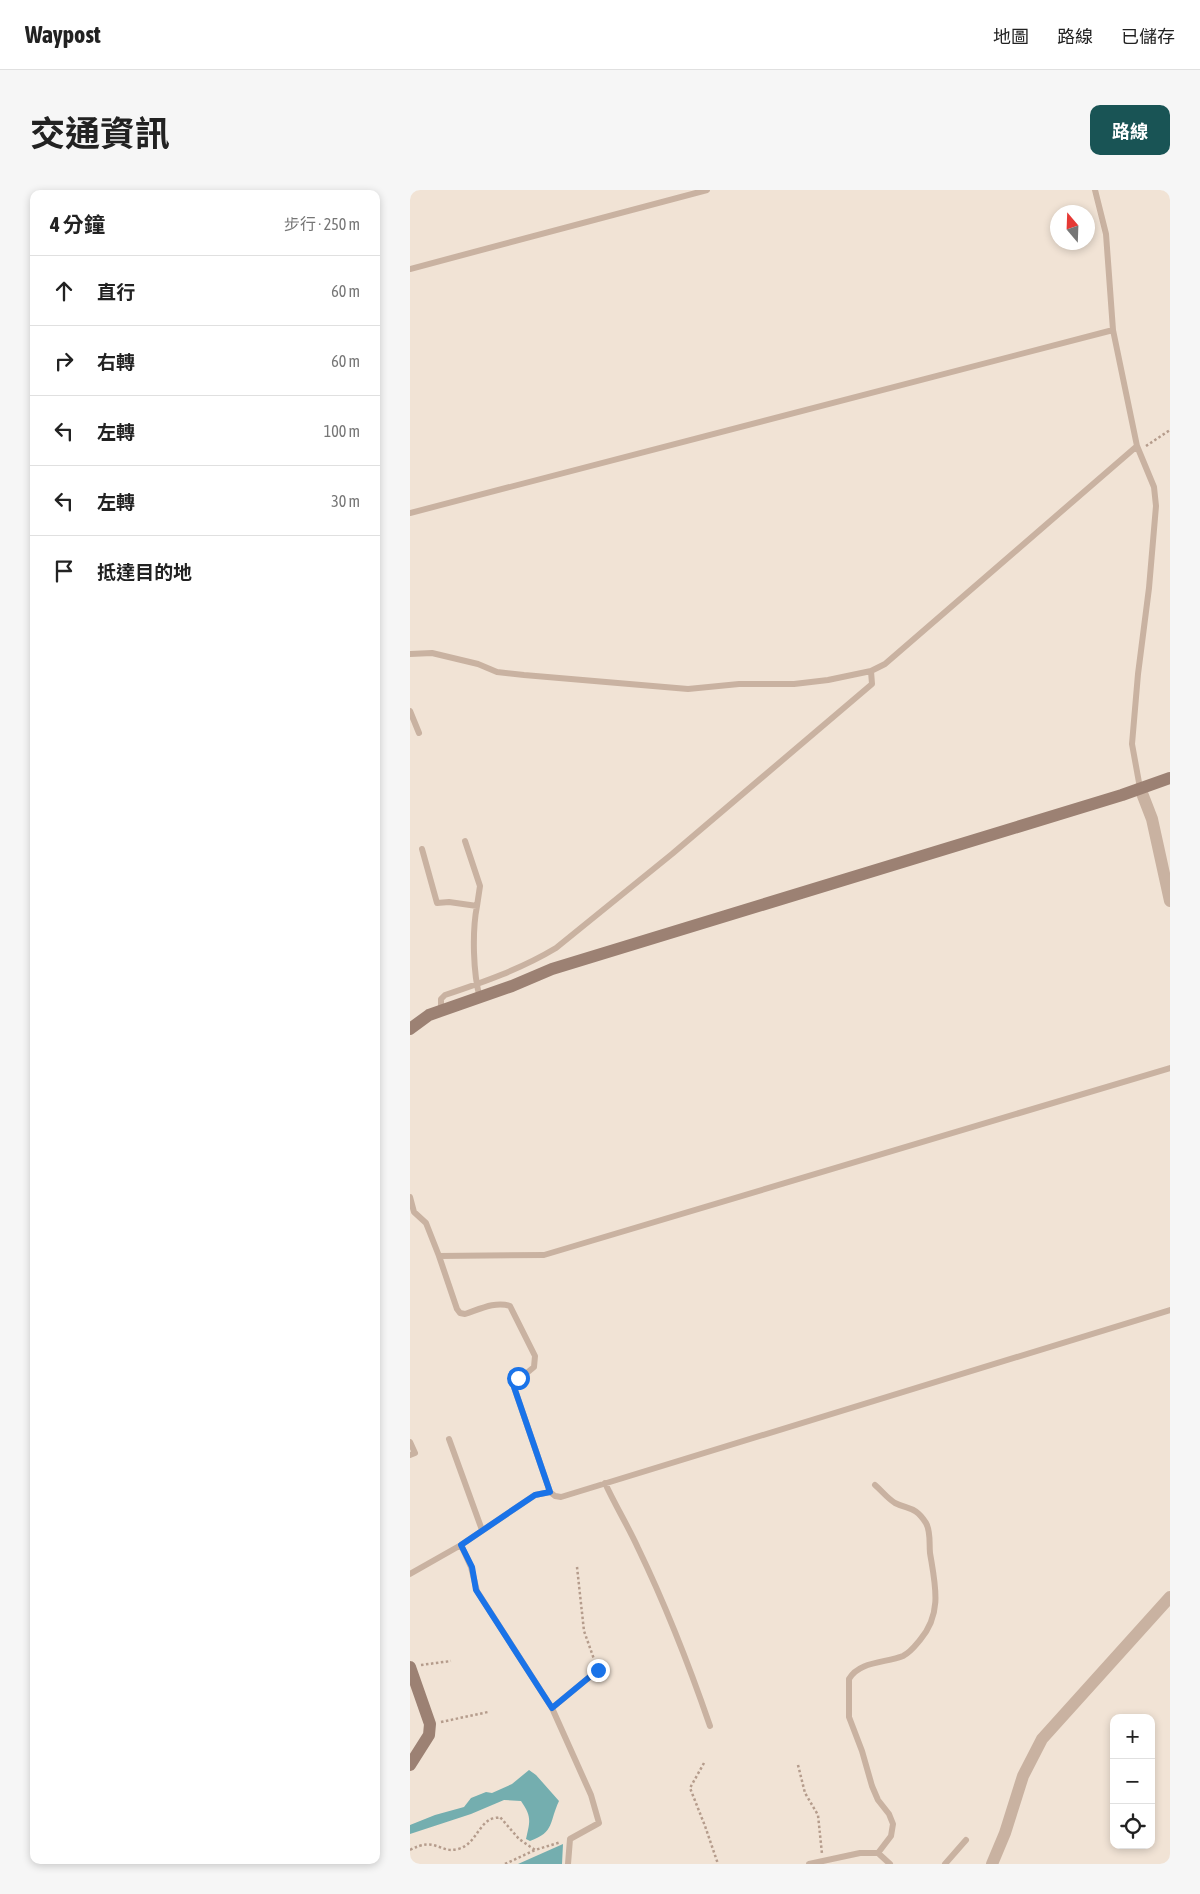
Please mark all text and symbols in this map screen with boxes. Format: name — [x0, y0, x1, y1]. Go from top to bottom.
text: Waypost — [25, 21, 101, 48]
text: 地圖 — [993, 26, 1029, 47]
text: 路線 — [1057, 26, 1093, 47]
text: 已儲存 — [1121, 26, 1175, 47]
button: 路線 — [1090, 105, 1170, 155]
text: 交通資訊 — [30, 113, 170, 153]
north arrow — [1050, 205, 1095, 250]
text: 4 分鐘 — [50, 212, 105, 236]
text: 步行 · 250 m — [284, 215, 360, 233]
icon: ahead — [50, 277, 78, 305]
text: 直行 — [97, 281, 135, 303]
text: 60 m — [331, 282, 360, 300]
icon: right — [50, 347, 78, 375]
text: 右轉 — [97, 351, 135, 373]
text: 60 m — [331, 352, 360, 370]
icon: left — [50, 417, 78, 445]
text: 左轉 — [97, 421, 135, 443]
text: 100 m — [324, 422, 360, 440]
icon: left — [50, 487, 78, 515]
text: 左轉 — [97, 491, 135, 513]
text: 30 m — [331, 492, 360, 510]
icon: arrive — [50, 557, 78, 585]
text: 抵達目的地 — [97, 561, 192, 583]
route start — [507, 1367, 530, 1390]
route end — [587, 1659, 610, 1682]
map controls — [1110, 1714, 1155, 1849]
button: + — [1110, 1714, 1155, 1759]
button: − — [1110, 1759, 1155, 1804]
button: locate — [1110, 1804, 1155, 1849]

